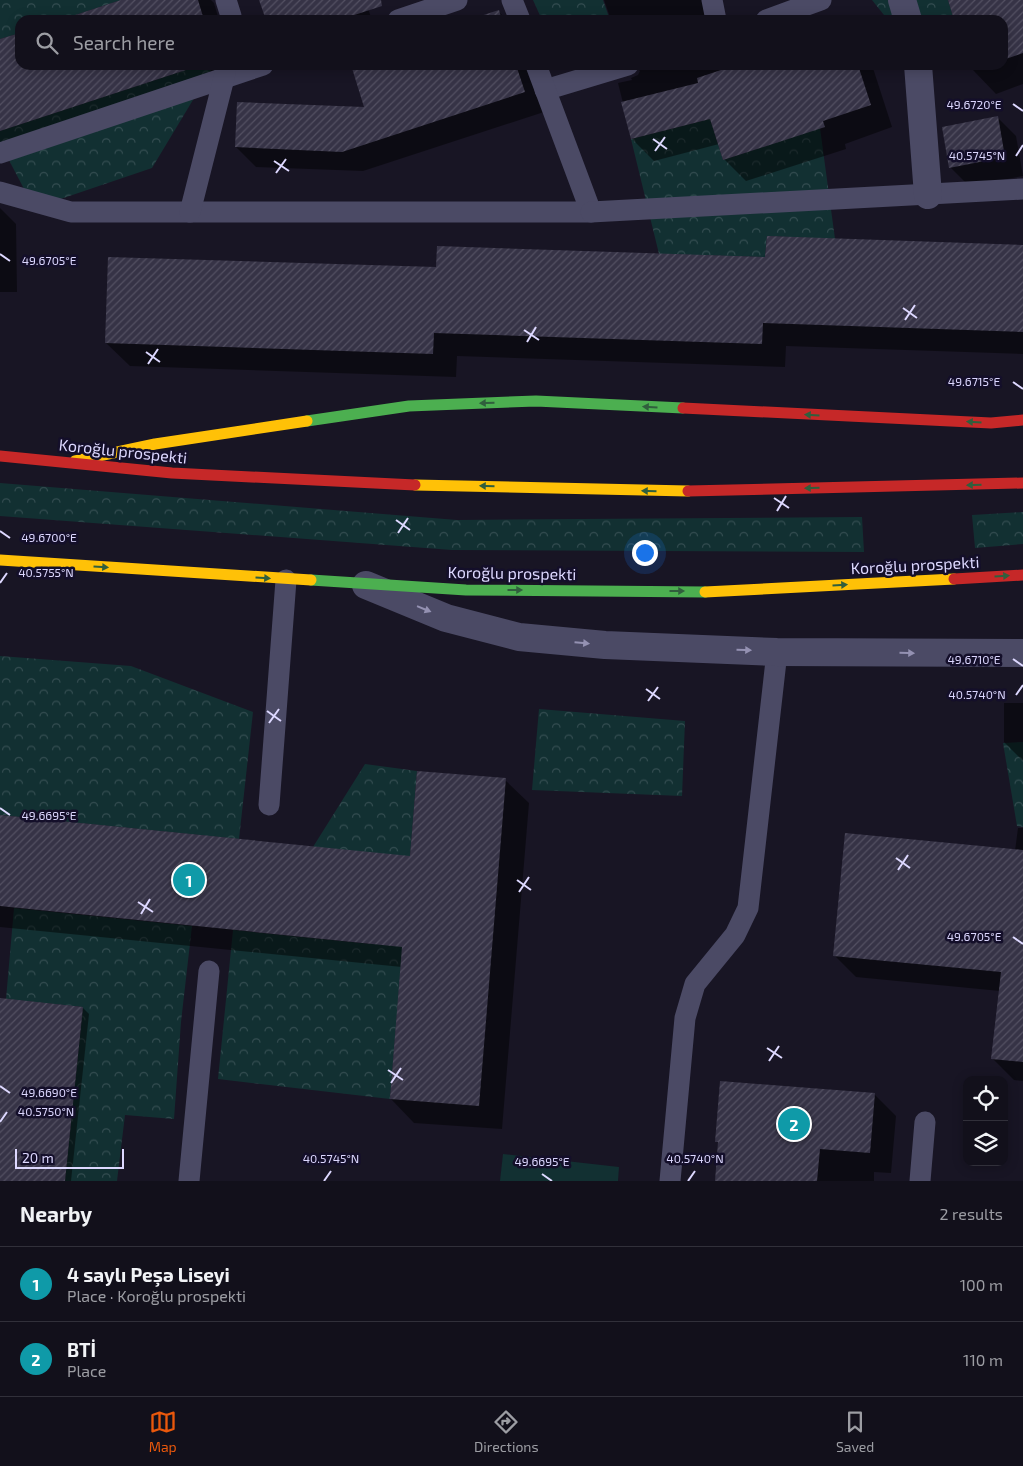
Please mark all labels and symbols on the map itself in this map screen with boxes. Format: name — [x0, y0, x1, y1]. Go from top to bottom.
text: 49.6720°E — [946, 97, 1002, 111]
text: 40.5745°N — [949, 148, 1005, 162]
text: 49.6705°E — [22, 253, 77, 267]
text: 49.6715°E — [948, 374, 1000, 388]
one-way arrow — [479, 399, 495, 407]
one-way arrow — [642, 403, 658, 411]
one-way arrow — [804, 410, 820, 418]
one-way arrow — [966, 418, 982, 426]
street label: Koroğlu prospekti — [58, 434, 188, 467]
one-way arrow — [966, 481, 982, 489]
one-way arrow — [479, 482, 495, 490]
one-way arrow — [804, 485, 820, 493]
one-way arrow — [641, 486, 657, 494]
text: 49.6700°E — [21, 530, 77, 544]
your location — [632, 540, 658, 566]
street label: Koroğlu prospekti — [850, 552, 980, 577]
street label: Koroğlu prospekti — [447, 562, 577, 583]
one-way arrow — [93, 563, 109, 571]
text: 40.5755°N — [18, 565, 74, 579]
one-way arrow — [994, 572, 1010, 580]
one-way arrow — [255, 575, 271, 583]
one-way arrow — [832, 581, 848, 589]
one-way arrow — [507, 586, 523, 594]
one-way arrow — [670, 587, 686, 595]
one-way arrow — [417, 605, 431, 613]
one-way arrow — [574, 639, 590, 647]
one-way arrow — [736, 647, 752, 655]
one-way arrow — [899, 649, 915, 657]
text: 49.6710°E — [947, 652, 1001, 666]
text: 40.5740°N — [948, 687, 1006, 701]
text: 49.6695°E — [21, 808, 77, 822]
pin: 1 — [173, 861, 205, 899]
text: 49.6705°E — [947, 929, 1002, 943]
text: 49.6690°E — [21, 1085, 77, 1099]
text: 40.5750°N — [18, 1104, 74, 1118]
pin: 2 — [778, 1105, 810, 1143]
scale bar — [15, 1146, 124, 1169]
text: 40.5745°N — [303, 1151, 359, 1165]
text: 40.5740°N — [666, 1151, 724, 1165]
text: 49.6695°E — [514, 1154, 570, 1168]

